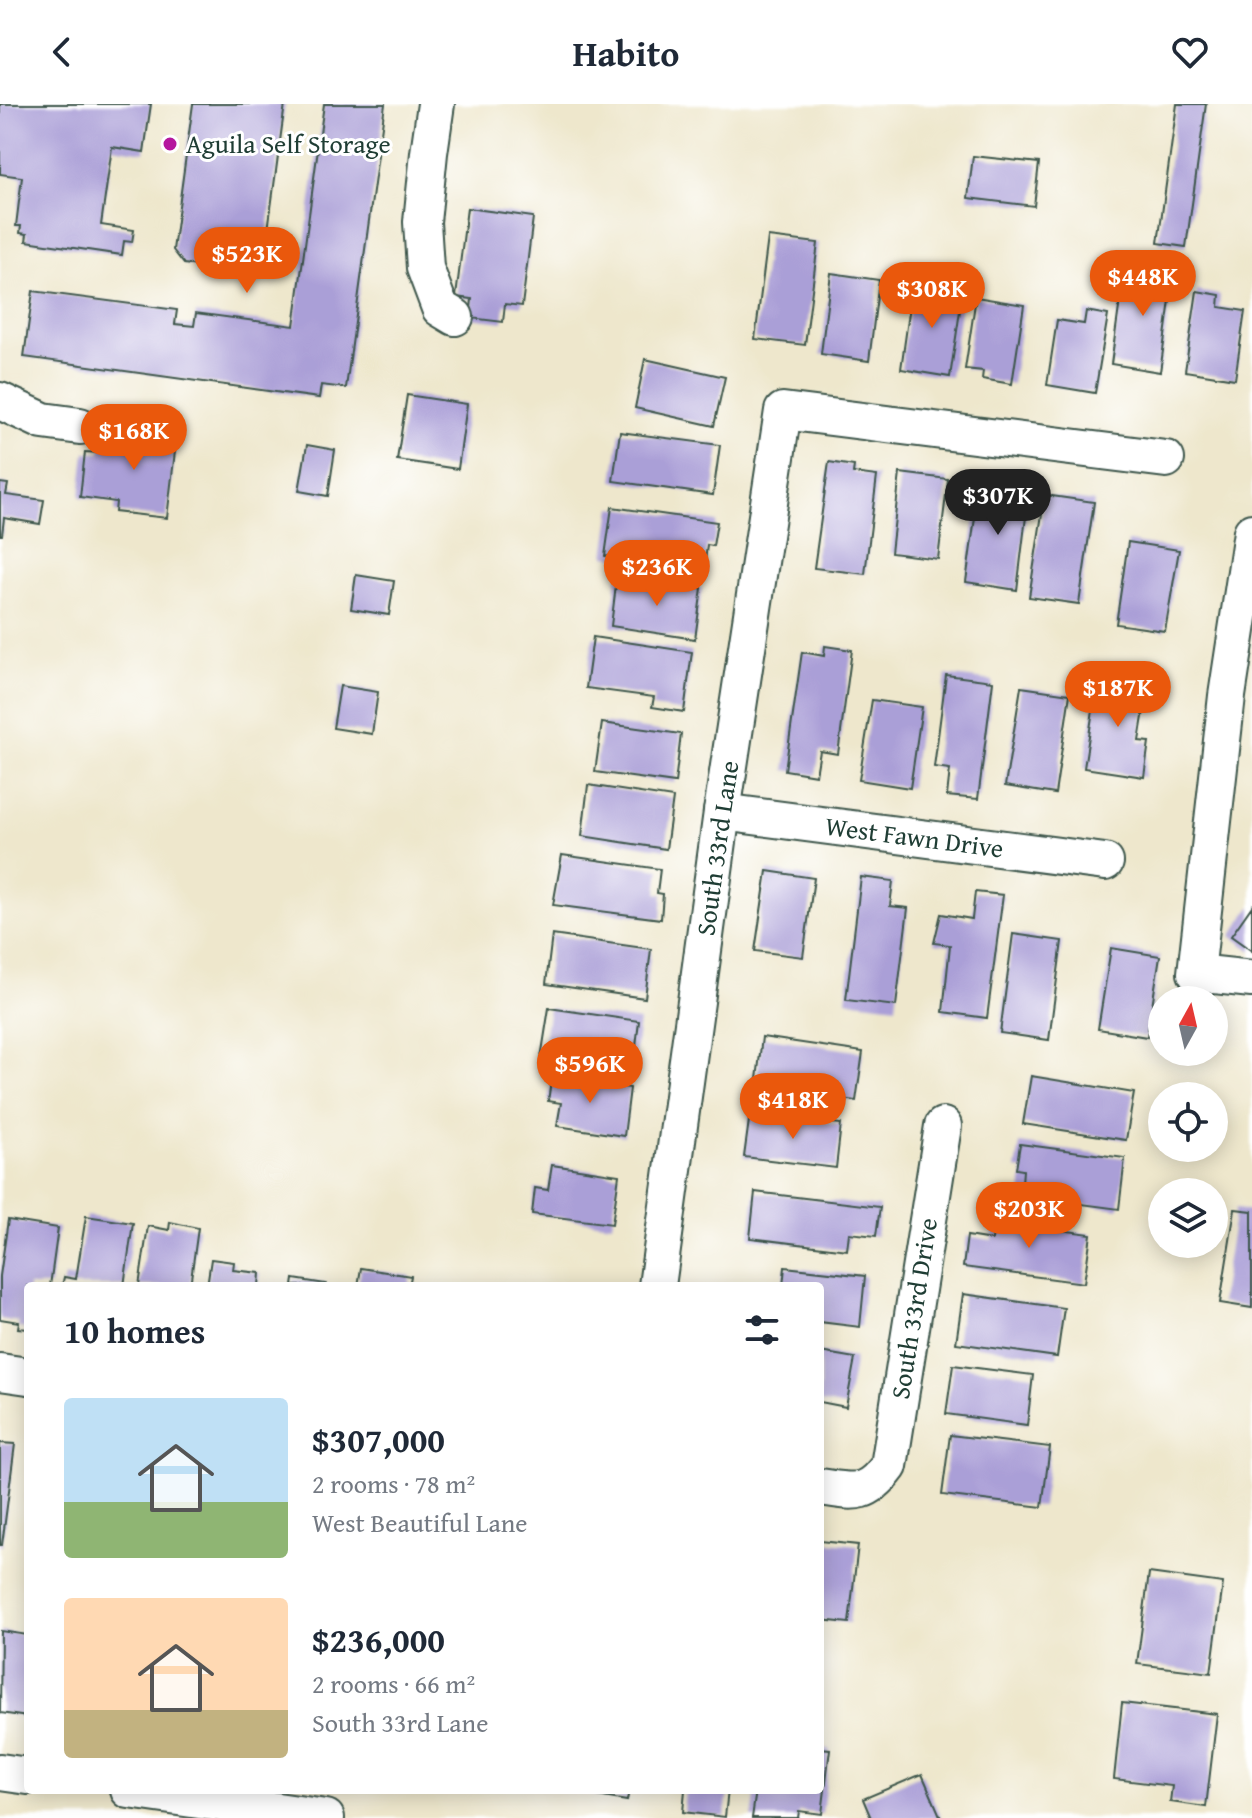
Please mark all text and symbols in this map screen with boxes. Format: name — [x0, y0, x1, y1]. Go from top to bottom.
text: Habito — [572, 26, 680, 79]
icon: back — [40, 30, 84, 74]
icon: heart — [1168, 30, 1212, 74]
place label: Aguila Self Storage — [186, 124, 391, 163]
marker: Aguila Self Storage — [161, 135, 179, 153]
pin: $523K — [191, 227, 303, 295]
text: $523K — [212, 233, 282, 272]
pin: $448K — [1087, 250, 1199, 318]
text: $448K — [1108, 256, 1178, 295]
pin: $308K — [876, 262, 988, 330]
text: $308K — [897, 268, 967, 307]
pin: $168K — [78, 404, 190, 472]
text: $168K — [99, 410, 169, 449]
pin: $307K — [942, 469, 1054, 537]
text: $307K — [963, 475, 1033, 514]
pin: $236K — [601, 540, 713, 608]
text: $236K — [622, 546, 692, 585]
pin: $187K — [1062, 661, 1174, 729]
text: $187K — [1083, 667, 1153, 706]
street label: South 33rd Lane — [685, 758, 749, 938]
street label: West Fawn Drive — [823, 806, 1006, 868]
north arrow — [1148, 986, 1228, 1066]
map controls — [1148, 986, 1228, 1258]
pin: $596K — [534, 1037, 646, 1105]
text: $596K — [555, 1043, 625, 1082]
pin: $418K — [737, 1073, 849, 1141]
text: $418K — [758, 1079, 828, 1118]
button: locate — [1148, 1082, 1228, 1162]
button: layers — [1148, 1178, 1228, 1258]
pin: $203K — [973, 1182, 1085, 1250]
text: $203K — [994, 1188, 1064, 1227]
street label: South 33rd Drive — [880, 1215, 947, 1402]
text: 10 homes — [64, 1306, 205, 1355]
icon: filters — [740, 1308, 784, 1352]
text: $307,000 — [312, 1415, 445, 1464]
icon: home — [128, 1430, 224, 1526]
text: 2 rooms · 78 m² — [312, 1464, 475, 1503]
text: West Beautiful Lane — [312, 1503, 527, 1542]
text: $236,000 — [312, 1615, 445, 1664]
icon: home — [128, 1630, 224, 1726]
text: 2 rooms · 66 m² — [312, 1664, 475, 1703]
text: South 33rd Lane — [312, 1703, 488, 1742]

